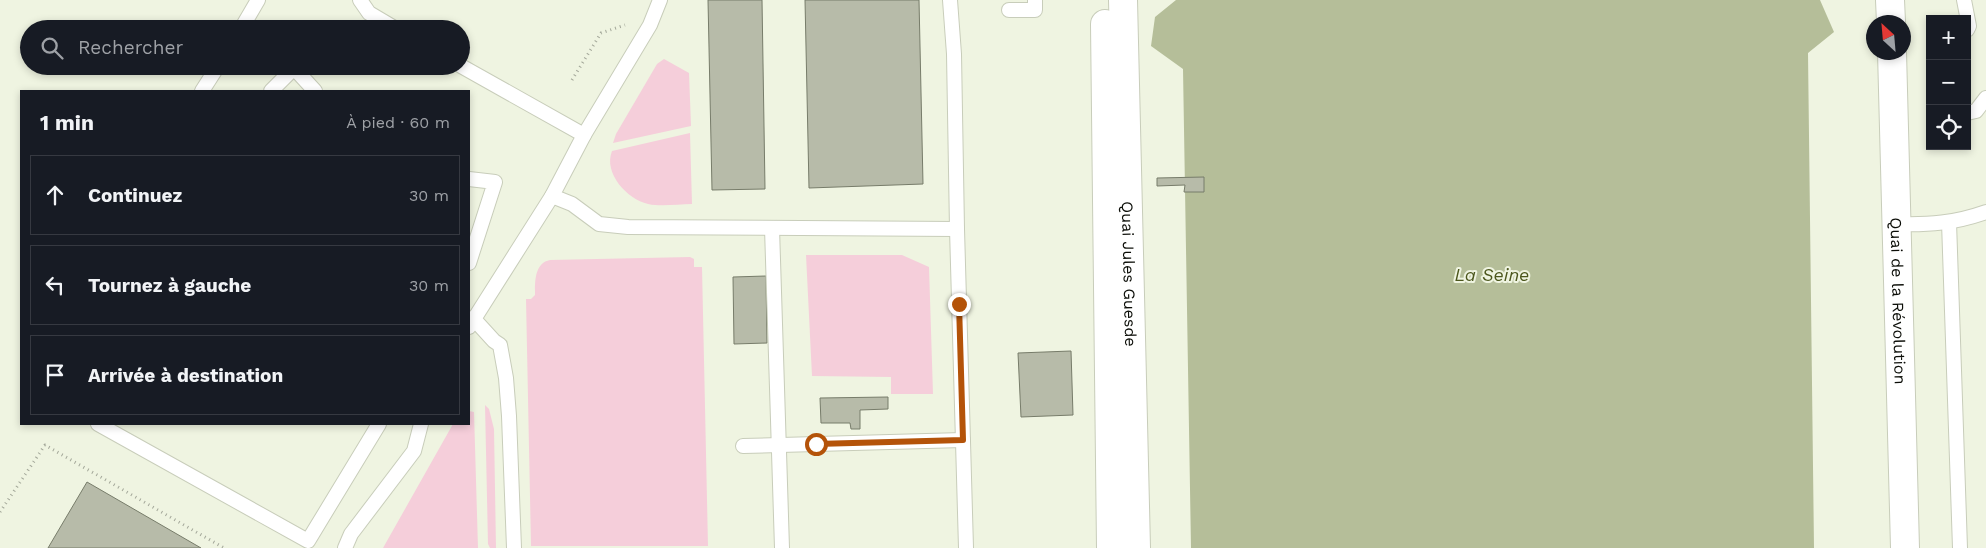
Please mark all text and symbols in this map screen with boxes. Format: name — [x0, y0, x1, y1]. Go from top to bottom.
north arrow — [1866, 15, 1911, 60]
map controls — [1926, 15, 1971, 150]
button: + — [1926, 15, 1971, 60]
search box — [20, 20, 470, 75]
icon: search — [38, 34, 66, 62]
text: Rechercher — [78, 36, 183, 59]
button: − — [1926, 60, 1971, 105]
button: locate — [1926, 105, 1971, 150]
text: 1 min — [40, 110, 94, 135]
text: À pied · 60 m — [346, 113, 450, 132]
icon: ahead — [41, 181, 69, 209]
text: Continuez — [88, 184, 182, 207]
text: 30 m — [409, 186, 449, 205]
street label: Quai Jules Guesde — [1118, 201, 1141, 347]
street label: Quai de la Révolution — [1887, 217, 1910, 385]
water label: La Seine — [1455, 264, 1529, 285]
icon: left — [41, 271, 69, 299]
text: Tournez à gauche — [88, 274, 251, 297]
text: 30 m — [409, 276, 449, 295]
route end — [948, 293, 971, 316]
icon: arrive — [41, 361, 69, 389]
text: Arrivée à destination — [88, 364, 283, 387]
route start — [805, 433, 828, 456]

